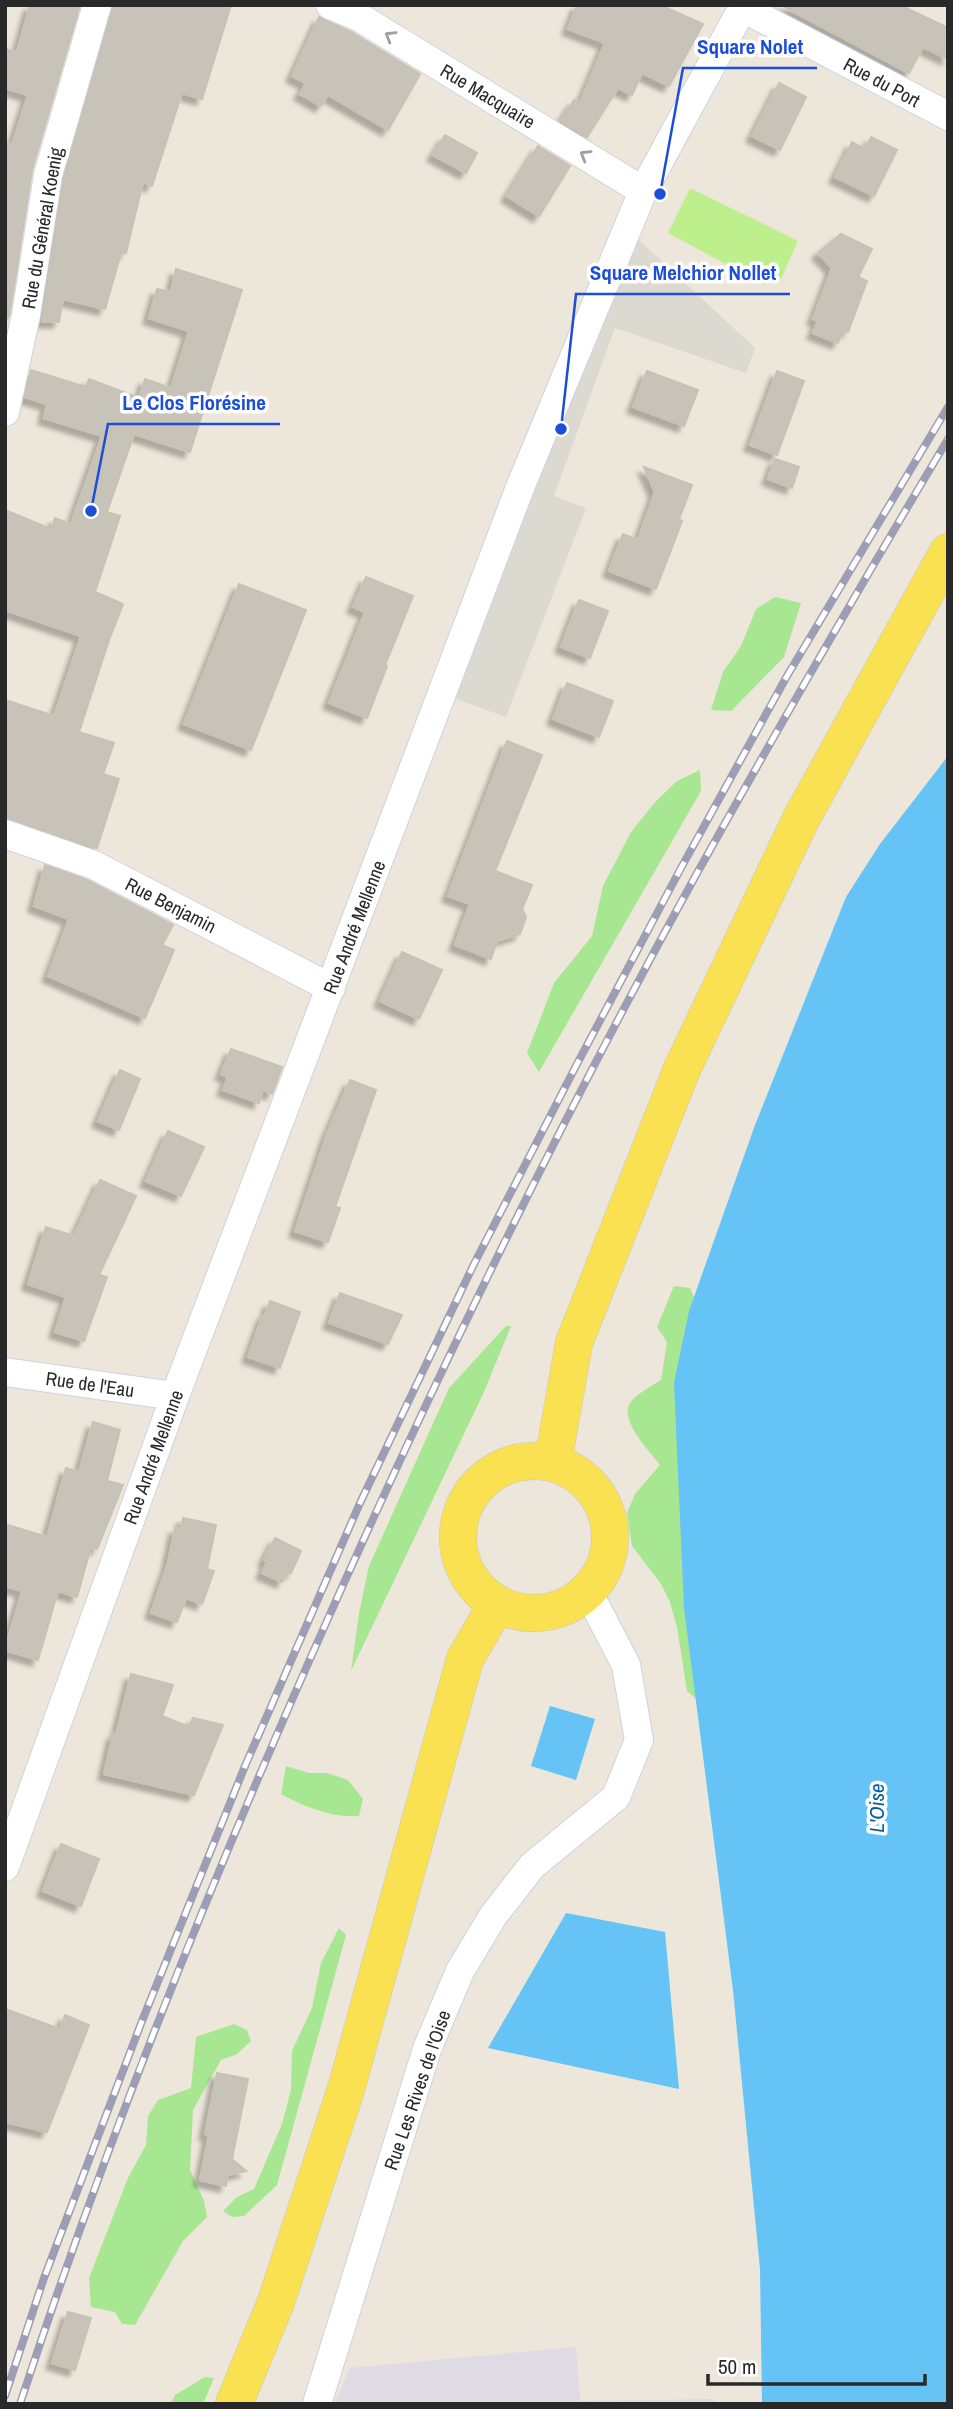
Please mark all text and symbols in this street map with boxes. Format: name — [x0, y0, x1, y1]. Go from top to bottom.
callout: Square Nolet — [683, 26, 817, 68]
one-way arrow — [385, 32, 398, 45]
text: Square Nolet — [697, 32, 803, 61]
street label: Rue du Port — [839, 51, 925, 113]
street label: Rue Macquaire — [436, 57, 540, 135]
street label: Rue du Général Koenig — [15, 145, 69, 311]
one-way arrow — [579, 150, 592, 163]
callout: Square Melchior Nollet — [576, 252, 790, 294]
text: Square Melchior Nollet — [590, 258, 777, 287]
callout: Le Clos Florésine — [108, 382, 280, 424]
text: Le Clos Florésine — [122, 388, 266, 417]
street label: Rue André Mellenne — [317, 856, 391, 998]
street label: Rue Benjamin — [121, 871, 221, 939]
street label: Rue de l'Eau — [44, 1365, 136, 1403]
street label: Rue André Mellenne — [117, 1386, 189, 1528]
water label: L'Oise — [862, 1783, 891, 1833]
street label: Rue Les Rives de l'Oise — [377, 2007, 457, 2173]
scale bar — [708, 2342, 925, 2386]
text: 50 m — [718, 2352, 756, 2381]

